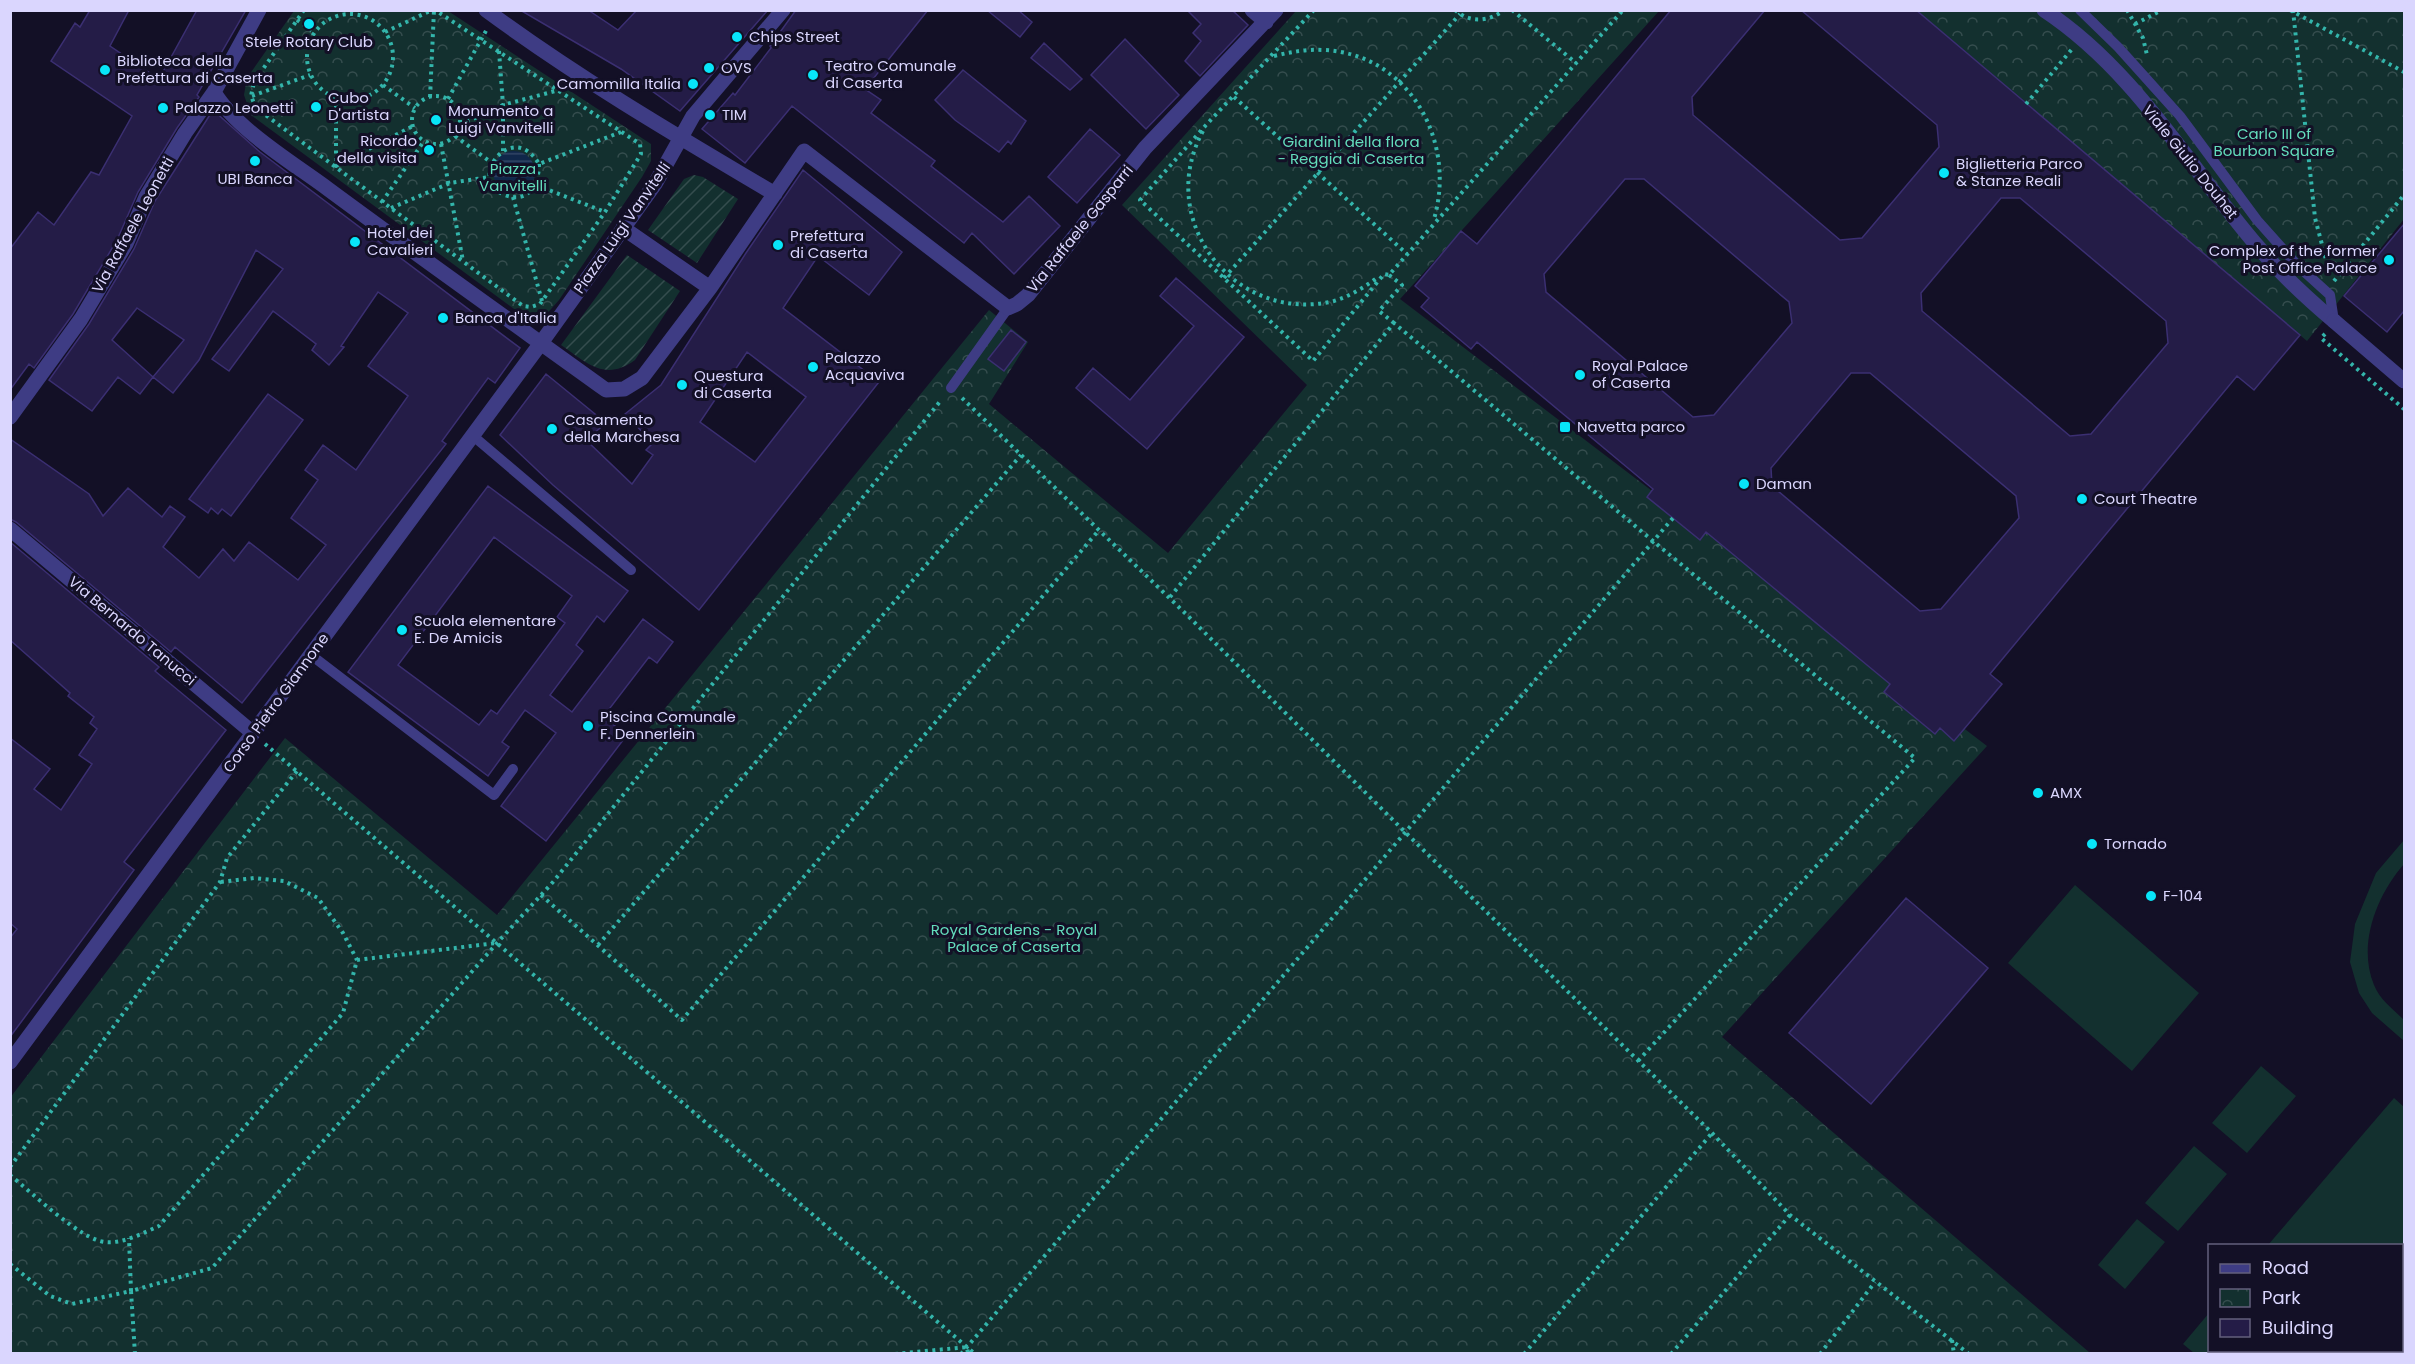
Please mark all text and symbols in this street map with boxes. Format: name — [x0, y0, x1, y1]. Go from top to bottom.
marker: Stele Rotary Club — [302, 17, 316, 31]
place label: Chips Street — [749, 26, 840, 47]
marker: Chips Street — [730, 30, 744, 44]
place label: Stele Rotary Club — [245, 31, 373, 52]
place label: Biblioteca della Prefettura di Caserta — [117, 50, 273, 88]
place label: Teatro Comunale di Caserta — [825, 55, 956, 93]
place label: OVS — [721, 57, 752, 78]
marker: OVS — [702, 61, 716, 75]
marker: Biblioteca della Prefettura di Caserta — [98, 63, 112, 77]
marker: Teatro Comunale di Caserta — [806, 68, 820, 82]
place label: Camomilla Italia — [557, 73, 681, 94]
marker: Camomilla Italia — [686, 77, 700, 91]
place label: Cubo D'artista — [328, 87, 389, 125]
place label: Palazzo Leonetti — [175, 97, 294, 118]
marker: Cubo D'artista — [309, 100, 323, 114]
place label: Monumento a Luigi Vanvitelli — [448, 100, 553, 138]
street label: Viale Giulio Douhet — [2138, 100, 2243, 223]
marker: Palazzo Leonetti — [156, 101, 170, 115]
place label: TIM — [722, 104, 747, 125]
marker: TIM — [703, 108, 717, 122]
marker: Monumento a Luigi Vanvitelli — [429, 113, 443, 127]
park label: Carlo III of Bourbon Square — [2214, 123, 2334, 161]
place label: Ricordo della visita — [337, 130, 417, 168]
park label: Giardini della flora - Reggia di Caserta — [1278, 131, 1424, 169]
marker: Ricordo della visita — [422, 143, 436, 157]
street label: Via Raffaele Leonetti — [86, 153, 179, 297]
place label: Biglietteria Parco & Stanze Reali — [1956, 153, 2082, 191]
marker: UBI Banca — [248, 154, 262, 168]
park label: Piazza Vanvitelli — [479, 158, 547, 196]
street label: Piazza Luigi Vanvitelli — [568, 158, 675, 298]
street label: Via Raffaele Gasparri — [1022, 161, 1138, 297]
marker: Biglietteria Parco & Stanze Reali — [1937, 166, 1951, 180]
place label: UBI Banca — [217, 168, 293, 189]
place label: Hotel dei Cavalieri — [367, 222, 433, 260]
place label: Prefettura di Caserta — [790, 225, 868, 263]
marker: Hotel dei Cavalieri — [348, 235, 362, 249]
marker: Prefettura di Caserta — [771, 238, 785, 252]
place label: Complex of the former Post Office Palace — [2209, 240, 2377, 278]
marker: Complex of the former Post Office Palace — [2382, 253, 2396, 267]
place label: Banca d'Italia — [455, 307, 557, 328]
marker: Banca d'Italia — [436, 311, 450, 325]
place label: Palazzo Acquaviva — [825, 347, 905, 385]
place label: Royal Palace of Caserta — [1592, 355, 1688, 393]
marker: Palazzo Acquaviva — [806, 360, 820, 374]
place label: Questura di Caserta — [694, 365, 772, 403]
marker: Royal Palace of Caserta — [1573, 368, 1587, 382]
marker: Questura di Caserta — [675, 378, 689, 392]
place label: Casamento della Marchesa — [564, 409, 680, 447]
place label: Navetta parco — [1577, 416, 1685, 437]
marker: Navetta parco — [1558, 420, 1572, 434]
marker: Casamento della Marchesa — [545, 422, 559, 436]
place label: Daman — [1756, 473, 1812, 494]
marker: Daman — [1737, 477, 1751, 491]
place label: Court Theatre — [2094, 488, 2197, 509]
marker: Court Theatre — [2075, 492, 2089, 506]
street label: Via Bernardo Tanucci — [64, 571, 201, 690]
place label: Scuola elementare E. De Amicis — [414, 610, 556, 648]
marker: Scuola elementare E. De Amicis — [395, 623, 409, 637]
street label: Corso Pietro Giannone — [218, 629, 333, 777]
place label: Piscina Comunale F. Dennerlein — [600, 706, 736, 744]
marker: Piscina Comunale F. Dennerlein — [581, 719, 595, 733]
place label: AMX — [2050, 782, 2082, 803]
marker: AMX — [2031, 786, 2045, 800]
place label: Tornado — [2104, 833, 2167, 854]
marker: Tornado — [2085, 837, 2099, 851]
place label: F-104 — [2163, 885, 2202, 906]
marker: F-104 — [2144, 889, 2158, 903]
park label: Royal Gardens - Royal Palace of Caserta — [931, 919, 1097, 957]
legend — [2208, 1244, 2403, 1352]
text: Road — [2262, 1255, 2309, 1280]
text: Park — [2262, 1285, 2301, 1310]
text: Building — [2262, 1315, 2334, 1340]

